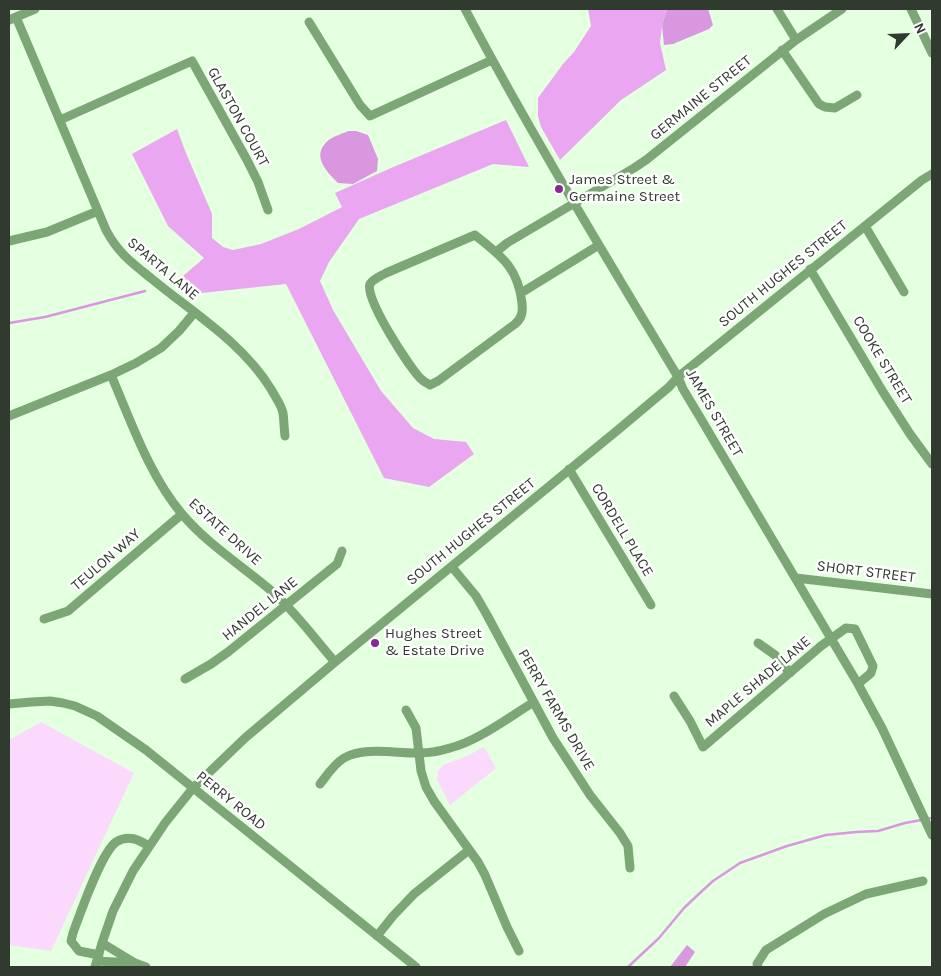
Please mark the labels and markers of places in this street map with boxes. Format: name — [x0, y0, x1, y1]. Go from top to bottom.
place label: James Street & Germaine Street — [569, 171, 680, 206]
marker: James Street & Germaine Street — [553, 183, 565, 195]
place label: Hughes Street & Estate Drive — [385, 625, 484, 660]
marker: Hughes Street & Estate Drive — [369, 637, 381, 649]

